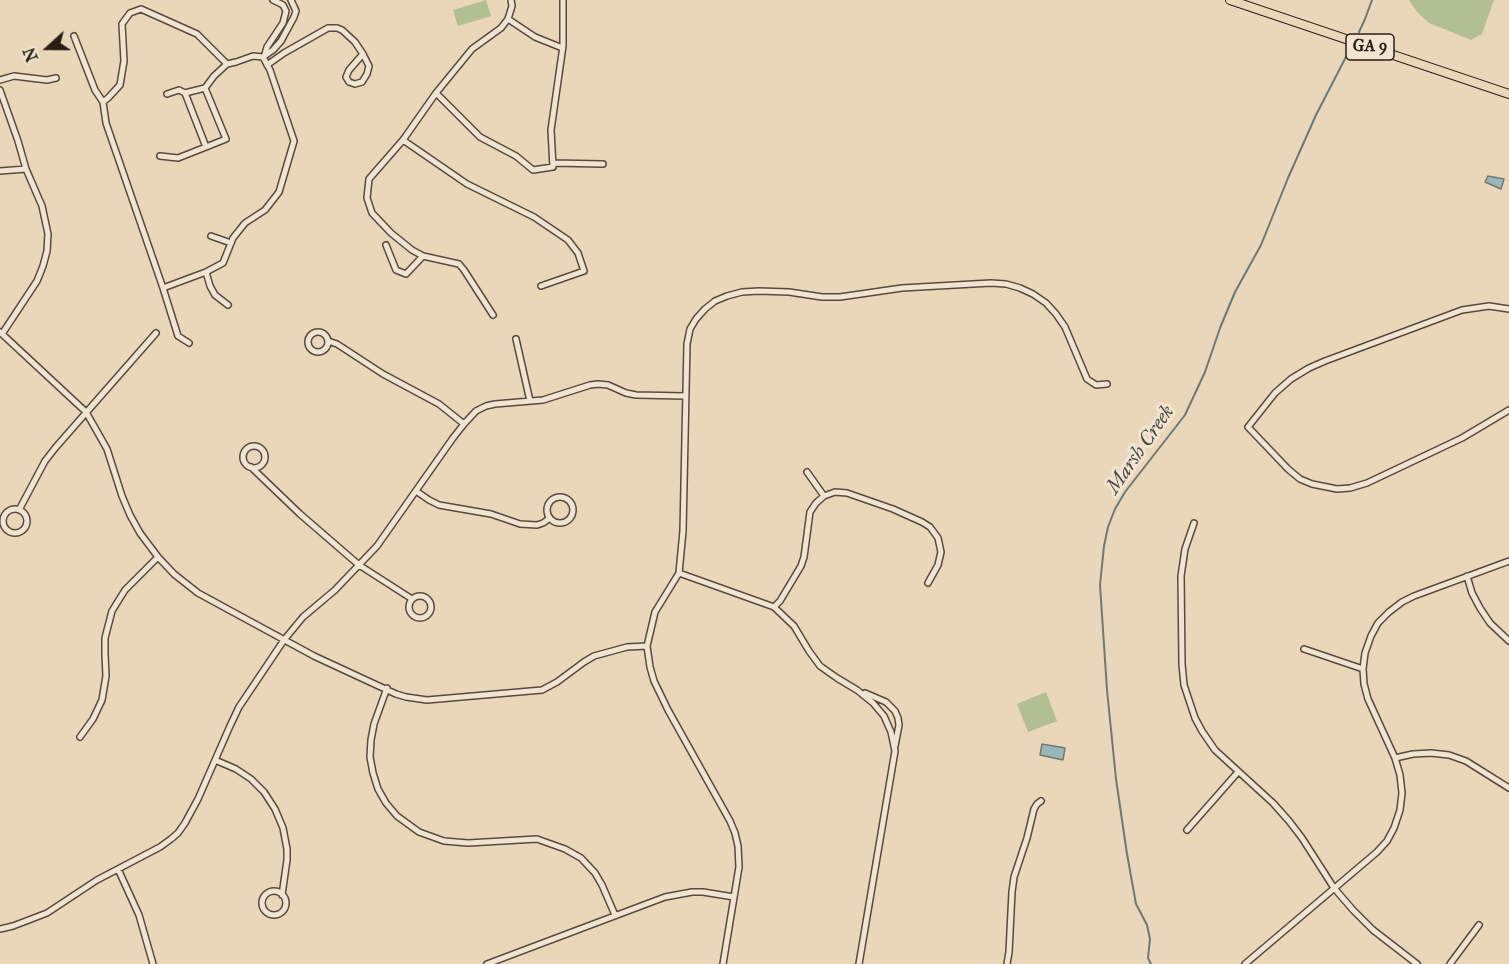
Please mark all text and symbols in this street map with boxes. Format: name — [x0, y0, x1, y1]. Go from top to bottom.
north arrow — [18, 18, 78, 78]
road number: GA 9 — [1346, 34, 1394, 60]
text: N — [19, 45, 42, 64]
water label: Marsh Creek — [1102, 401, 1180, 499]

